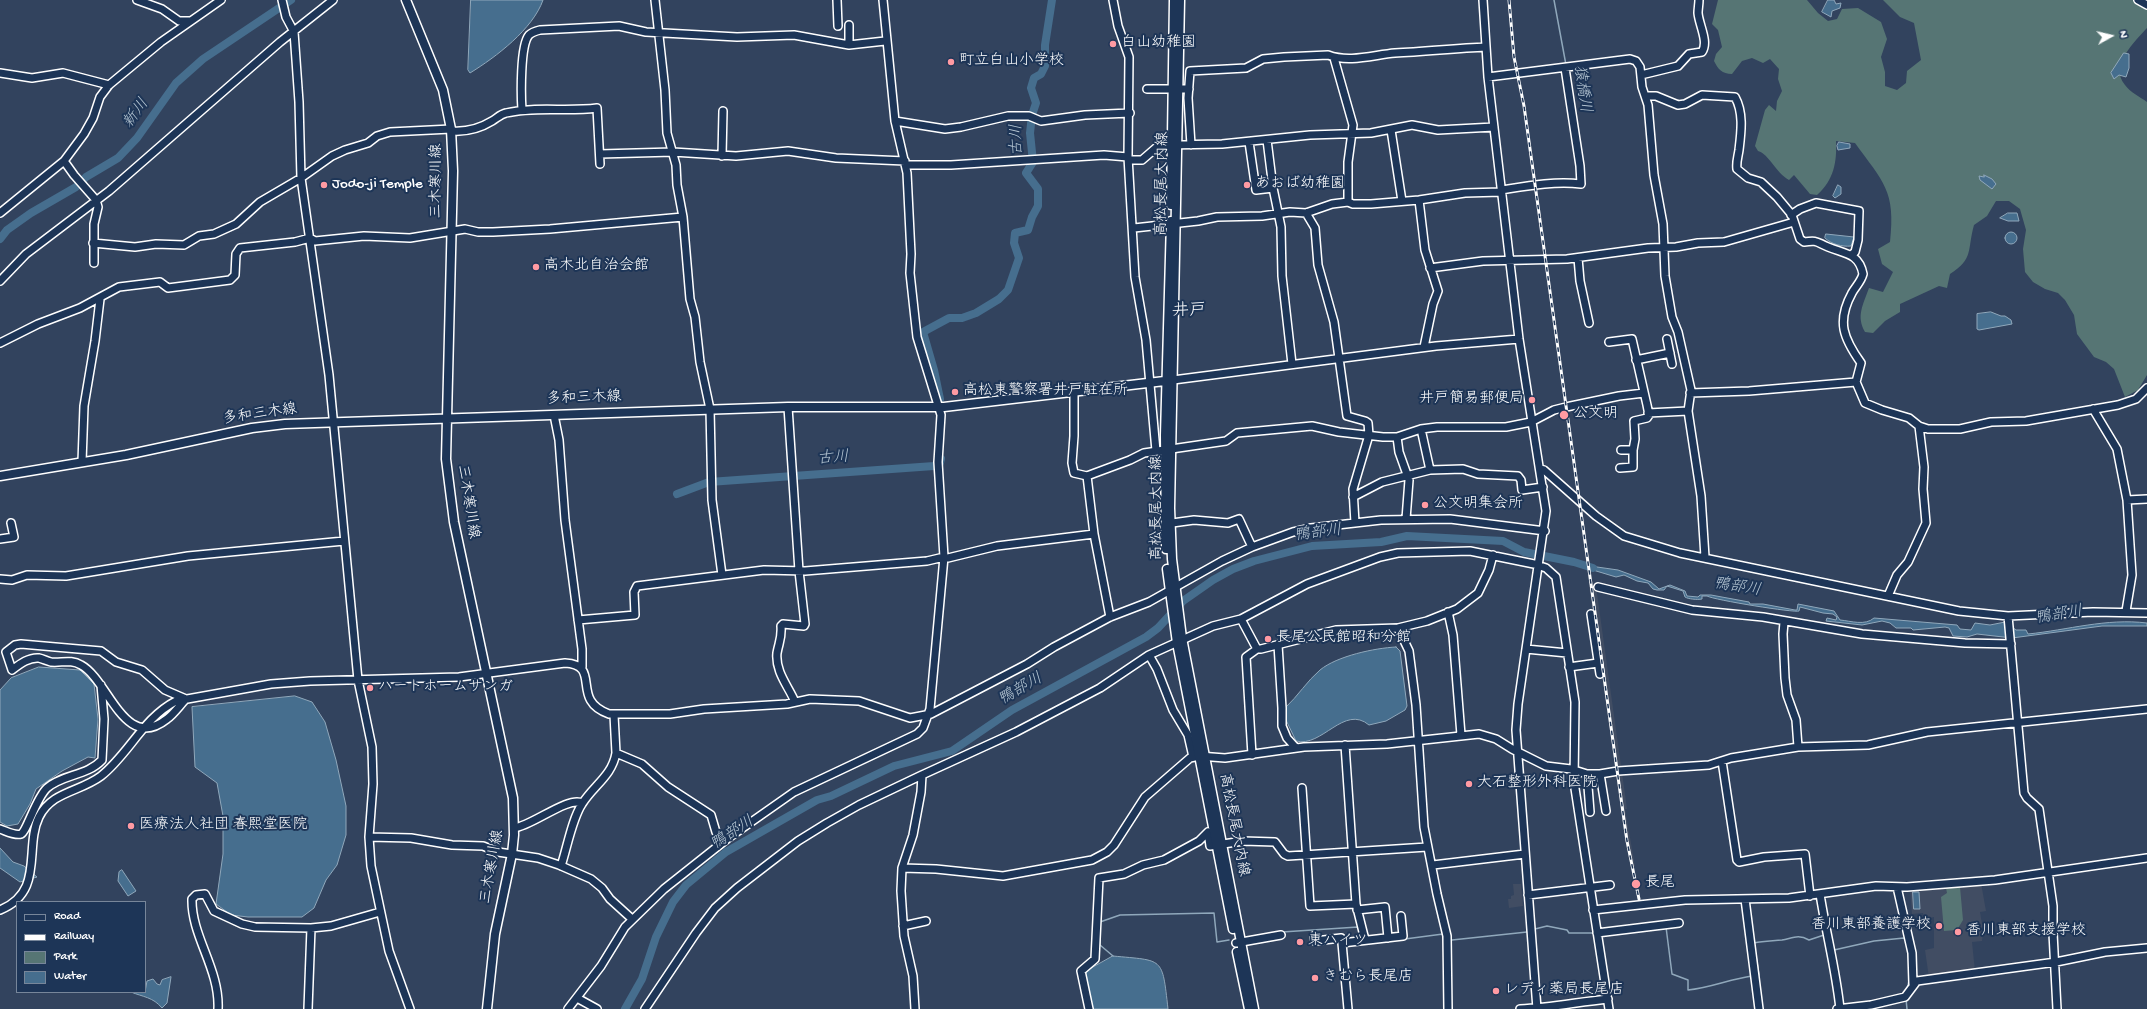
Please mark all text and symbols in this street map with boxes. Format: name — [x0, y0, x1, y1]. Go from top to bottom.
north arrow — [2091, 16, 2131, 56]
text: N — [2116, 30, 2129, 39]
place label: 白山幼稚園 — [1121, 35, 1196, 53]
marker: 白山幼稚園 — [1108, 39, 1118, 49]
place label: 町立白山小学校 — [959, 53, 1064, 71]
marker: 町立白山小学校 — [946, 57, 956, 67]
water label: 猿橋川 — [1568, 64, 1594, 114]
water label: 新川 — [120, 95, 154, 133]
water label: 古川 — [1008, 124, 1028, 156]
street label: 高松長尾大内線 — [1153, 131, 1173, 237]
street label: 三木寒川線 — [429, 144, 447, 218]
place label: Jodo-ji Temple — [332, 176, 423, 194]
place label: あおば幼稚園 — [1255, 176, 1345, 194]
marker: Jodo-ji Temple — [319, 180, 329, 190]
marker: あおば幼稚園 — [1242, 180, 1252, 190]
place label: 高木北自治会館 — [544, 258, 649, 276]
marker: 高木北自治会館 — [531, 262, 541, 272]
district label: 井戸 — [1172, 302, 1206, 322]
place label: 高松東警察署井戸駐在所 — [963, 383, 1128, 401]
marker: 高松東警察署井戸駐在所 — [950, 387, 960, 397]
street label: 多和三木線 — [546, 389, 622, 409]
place label: 井戸簡易郵便局 — [1419, 391, 1524, 409]
marker: 井戸簡易郵便局 — [1527, 395, 1537, 405]
street label: 多和三木線 — [222, 401, 298, 429]
place label: 公文明 — [1573, 406, 1618, 424]
marker: 公文明 — [1558, 409, 1570, 421]
water label: 古川 — [816, 448, 850, 470]
street label: 高松長尾大内線 — [1149, 456, 1167, 560]
street label: 三木寒川線 — [452, 464, 482, 540]
place label: 公文明集会所 — [1433, 496, 1523, 514]
marker: 公文明集会所 — [1420, 500, 1430, 510]
water label: 鴨部川 — [1293, 522, 1343, 546]
water label: 鴨部川 — [1712, 575, 1762, 601]
water label: 鴨部川 — [2034, 603, 2084, 629]
place label: 長尾公民館昭和分館 — [1276, 630, 1411, 648]
marker: 長尾公民館昭和分館 — [1263, 634, 1273, 644]
water label: 鴨部川 — [995, 670, 1047, 710]
place label: ハートホームサンガ — [378, 679, 513, 697]
marker: ハートホームサンガ — [365, 683, 375, 693]
street label: 高松長尾大内線 — [1214, 772, 1252, 878]
place label: 大石整形外科医院 — [1477, 775, 1597, 793]
marker: 大石整形外科医院 — [1464, 779, 1474, 789]
water label: 鴨部川 — [708, 813, 758, 855]
place label: 医療法人社団 春熙堂医院 — [139, 817, 308, 835]
marker: 医療法人社団 春熙堂医院 — [126, 821, 136, 831]
street label: 三木寒川線 — [478, 829, 508, 905]
place label: 長尾 — [1645, 875, 1675, 893]
marker: 長尾 — [1630, 878, 1642, 890]
legend — [16, 901, 146, 993]
text: Road — [54, 910, 80, 924]
place label: 香川東部養護学校 — [1811, 917, 1931, 935]
marker: 香川東部養護学校 — [1934, 921, 1944, 931]
place label: 香川東部支援学校 — [1966, 923, 2086, 941]
marker: 香川東部支援学校 — [1953, 927, 1963, 937]
text: Railway — [54, 930, 94, 944]
place label: 東ハイツ — [1308, 933, 1368, 951]
marker: 東ハイツ — [1295, 937, 1305, 947]
text: Park — [54, 950, 77, 964]
place label: きむら長尾店 — [1323, 969, 1413, 987]
text: Water — [54, 970, 86, 984]
marker: きむら長尾店 — [1310, 973, 1320, 983]
place label: レディ薬局長尾店 — [1504, 982, 1624, 1000]
marker: レディ薬局長尾店 — [1491, 986, 1501, 996]

